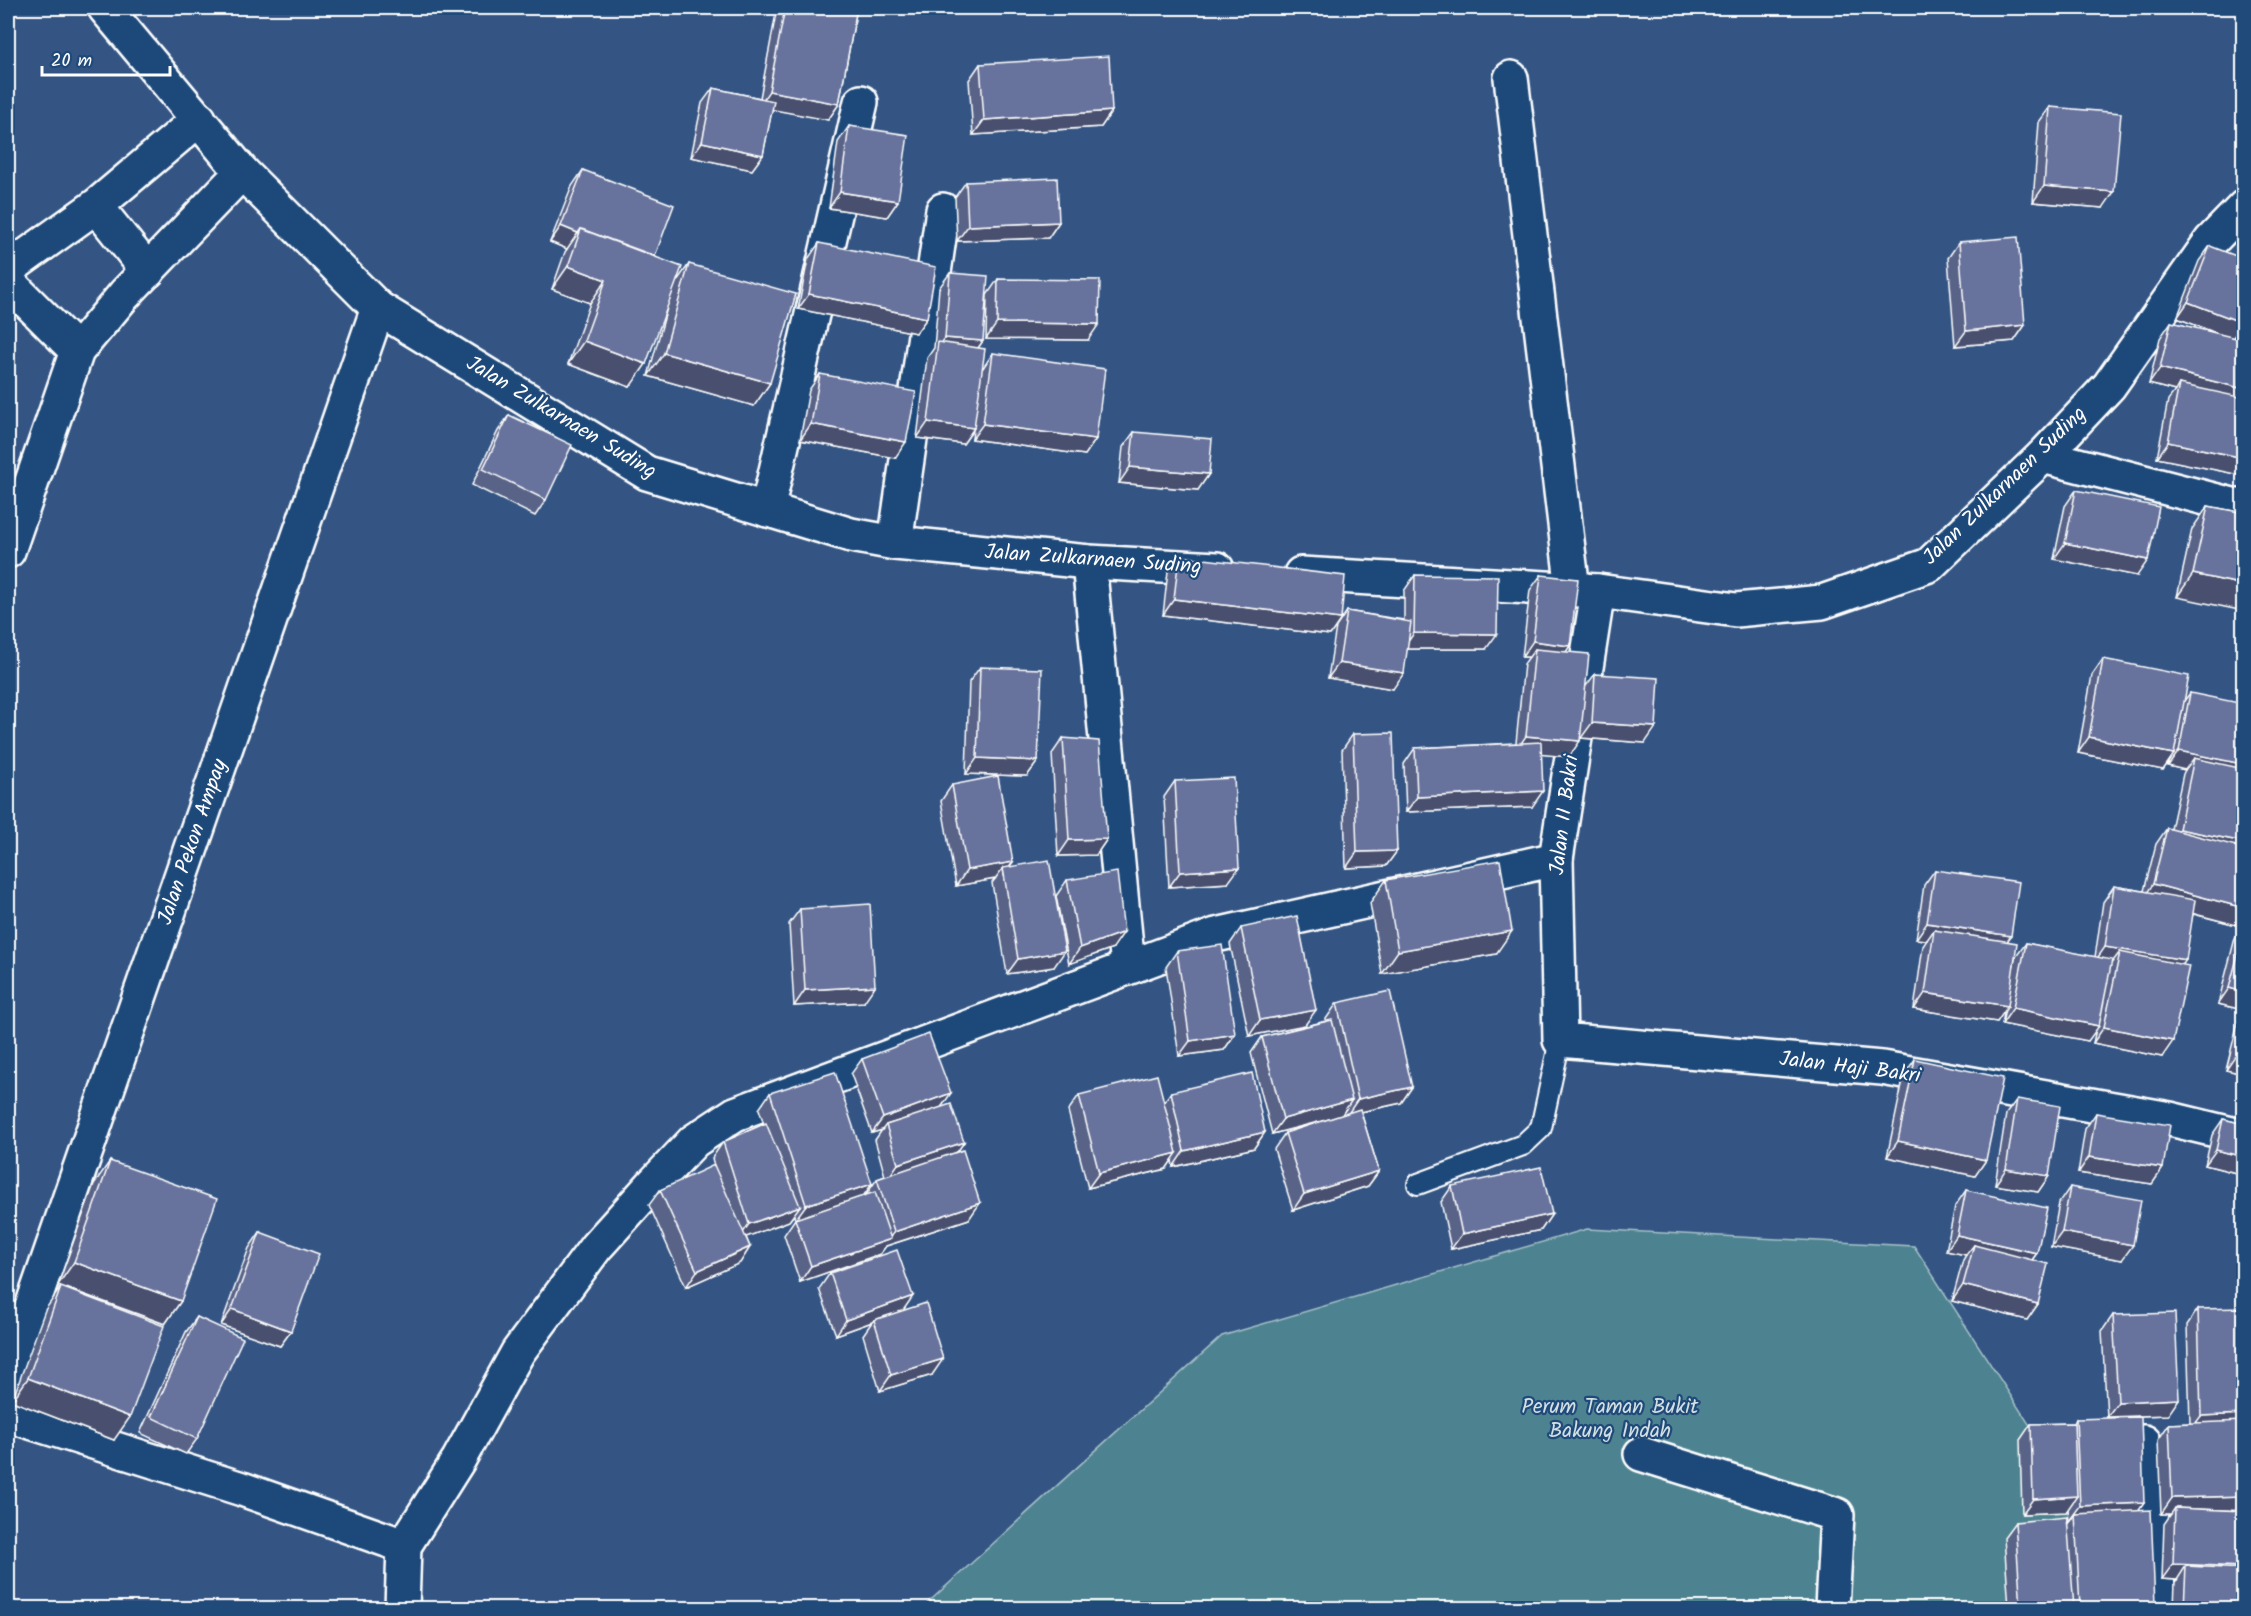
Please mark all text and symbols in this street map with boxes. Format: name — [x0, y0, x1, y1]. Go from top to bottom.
scale bar — [42, 39, 170, 77]
text: 20 m — [51, 47, 92, 76]
street label: Jalan Zulkarnaen Suding — [459, 348, 663, 488]
street label: Jalan Zulkarnaen Suding — [1915, 399, 2095, 573]
street label: Jalan Zulkarnaen Suding — [984, 536, 1202, 584]
street label: Jalan II Bakri — [1541, 752, 1589, 877]
street label: Jalan Pekon Ampay — [149, 755, 237, 929]
street label: Jalan Haji Bakri — [1778, 1043, 1923, 1093]
park label: Perum Taman Bukit Bakung Indah — [1522, 1391, 1699, 1448]

